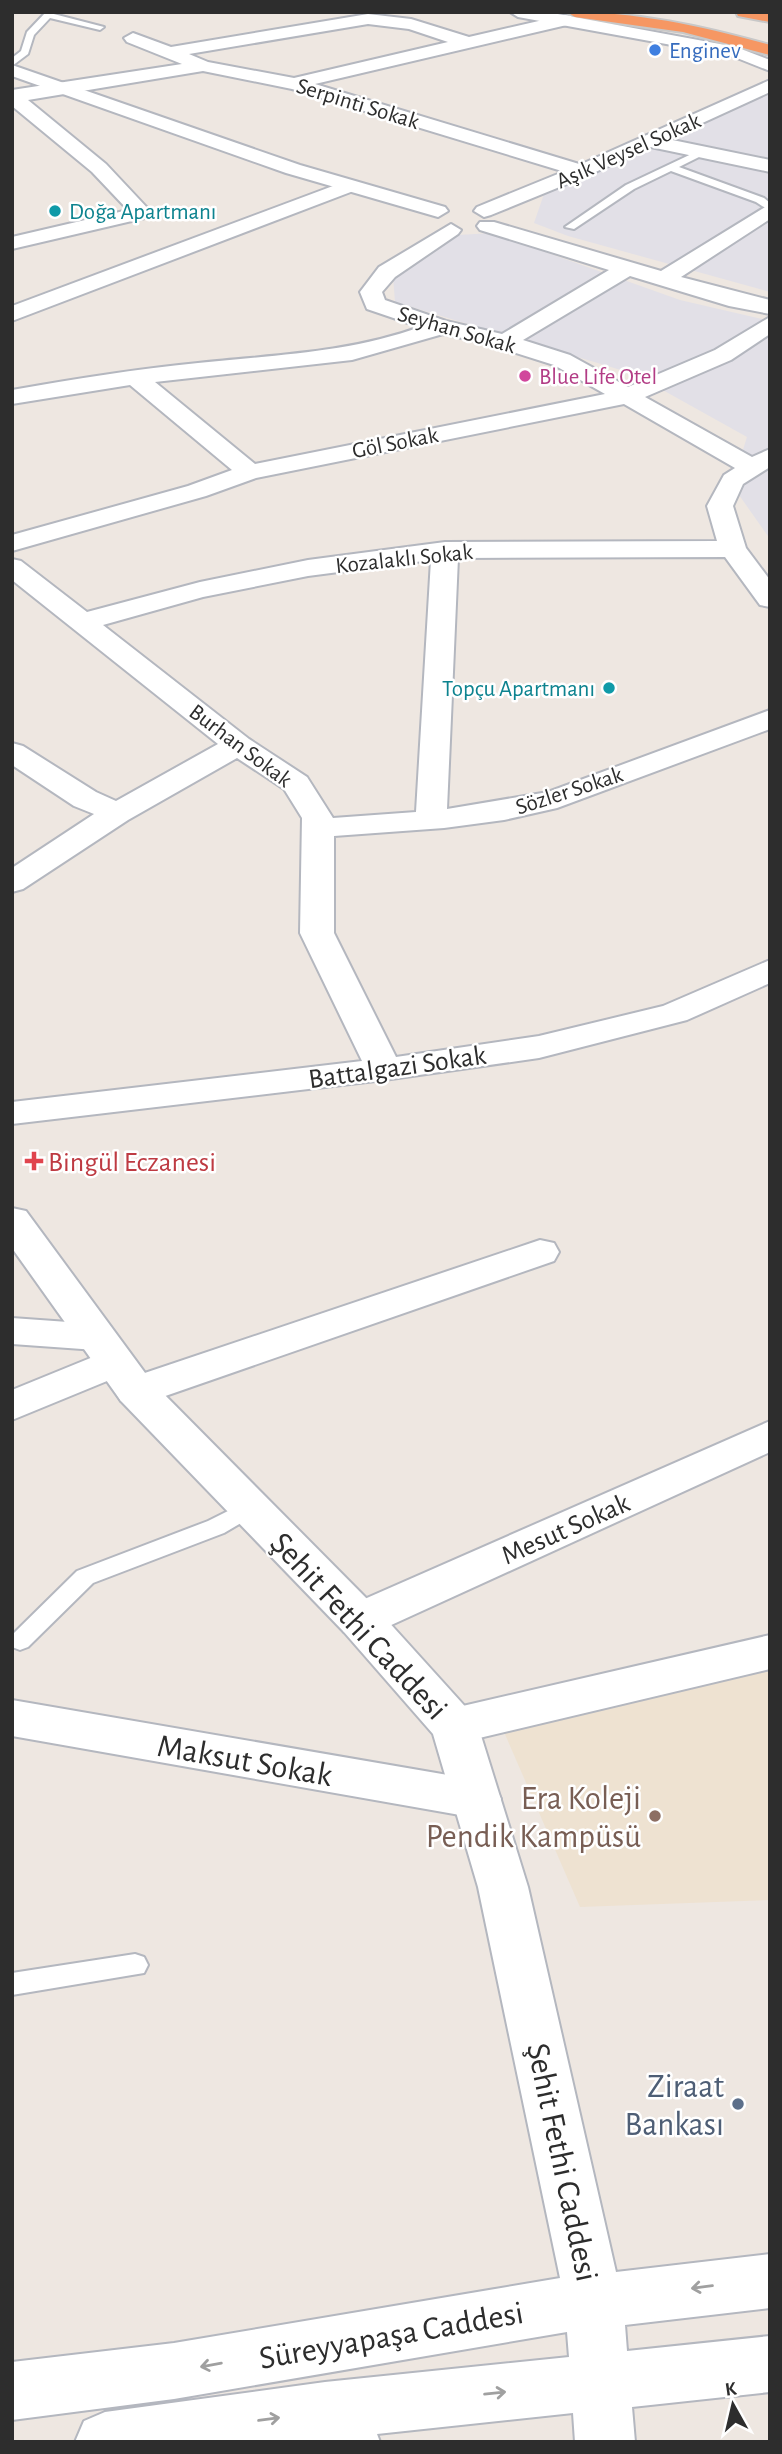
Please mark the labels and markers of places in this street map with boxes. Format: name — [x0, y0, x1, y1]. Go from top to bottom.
place label: Enginev — [669, 40, 741, 63]
marker: Enginev — [647, 42, 663, 58]
place label: Doğa Apartmanı — [69, 201, 216, 224]
marker: Doğa Apartmanı — [47, 203, 63, 219]
place label: Blue Life Otel — [539, 366, 657, 389]
marker: Blue Life Otel — [517, 368, 533, 384]
place label: Topçu Apartmanı — [442, 678, 595, 701]
marker: Topçu Apartmanı — [601, 680, 617, 696]
place label: Bingül Eczanesi — [48, 1149, 216, 1177]
marker: Bingül Eczanesi — [26, 1153, 42, 1169]
place label: Era Koleji Pendik Kampüsü — [426, 1783, 641, 1854]
marker: Era Koleji Pendik Kampüsü — [647, 1808, 663, 1824]
place label: Ziraat Bankası — [625, 2071, 724, 2142]
marker: Ziraat Bankası — [730, 2096, 746, 2112]

